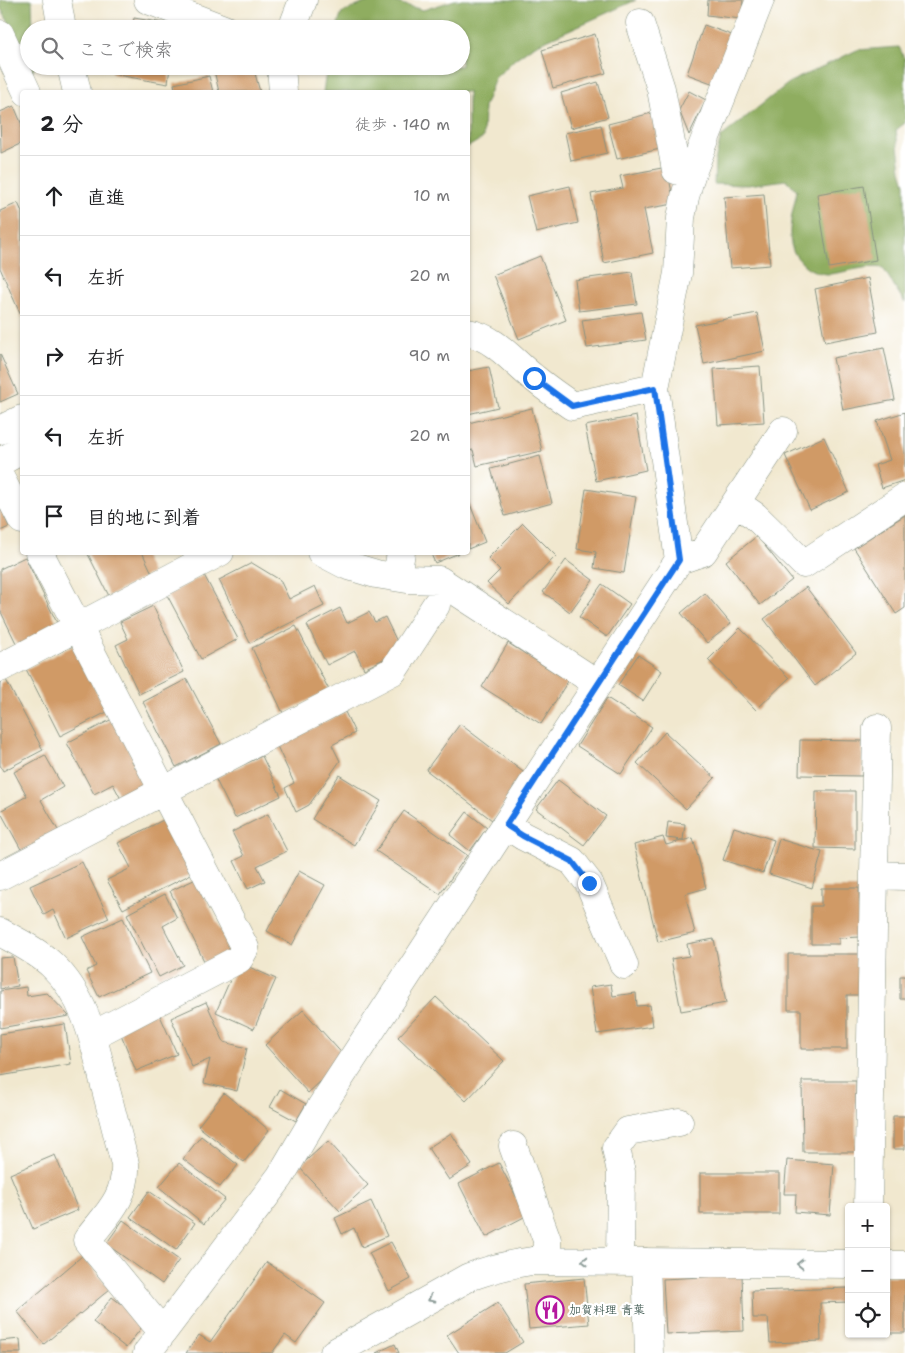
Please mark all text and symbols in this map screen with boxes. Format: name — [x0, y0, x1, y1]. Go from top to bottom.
search box — [20, 20, 470, 75]
icon: search — [38, 34, 66, 62]
text: ここで検索 — [78, 37, 173, 62]
text: 2 分 — [40, 110, 83, 138]
text: 徒歩 · 140 m — [355, 114, 450, 135]
icon: ahead — [40, 182, 68, 210]
text: 直進 — [87, 185, 125, 210]
text: 10 m — [413, 185, 450, 206]
icon: left — [40, 262, 68, 290]
text: 左折 — [87, 265, 125, 290]
text: 20 m — [409, 265, 450, 286]
icon: right — [40, 342, 68, 370]
text: 右折 — [87, 345, 125, 370]
text: 90 m — [409, 345, 450, 366]
route start — [523, 367, 546, 390]
icon: left — [40, 422, 68, 450]
text: 左折 — [87, 425, 125, 450]
text: 20 m — [409, 425, 450, 446]
icon: arrive — [40, 502, 68, 530]
text: 目的地に到着 — [87, 505, 201, 530]
route end — [578, 872, 601, 895]
map controls — [845, 1203, 890, 1338]
button: + — [845, 1203, 890, 1248]
button: − — [845, 1248, 890, 1293]
one-way arrow — [581, 1256, 588, 1266]
one-way arrow — [796, 1259, 804, 1269]
one-way arrow — [427, 1293, 436, 1303]
button: locate — [845, 1293, 890, 1338]
restaurant icon: 加賀料理 青葉 — [535, 1295, 565, 1325]
place label: 加賀料理 青葉 — [569, 1302, 645, 1318]

